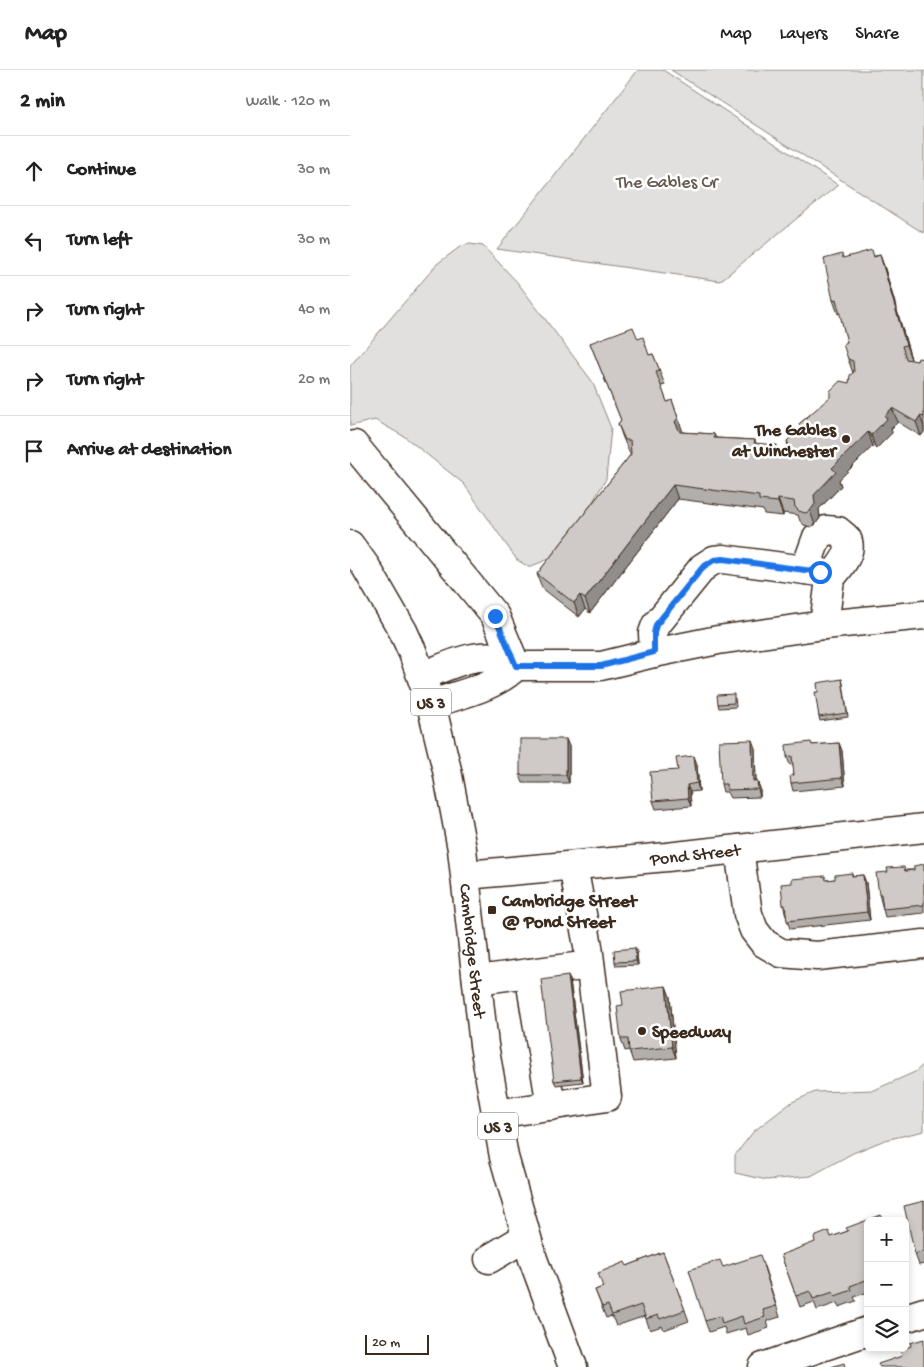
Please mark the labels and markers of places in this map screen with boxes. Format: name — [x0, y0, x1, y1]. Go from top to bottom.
place label: The Gables at Winchester — [731, 421, 839, 463]
marker: The Gables at Winchester — [840, 433, 852, 445]
place label: Cambridge Street @ Pond Street — [501, 892, 638, 934]
marker: Cambridge Street @ Pond Street — [486, 904, 498, 916]
place label: Speedway — [652, 1023, 731, 1044]
marker: Speedway — [636, 1025, 648, 1037]

